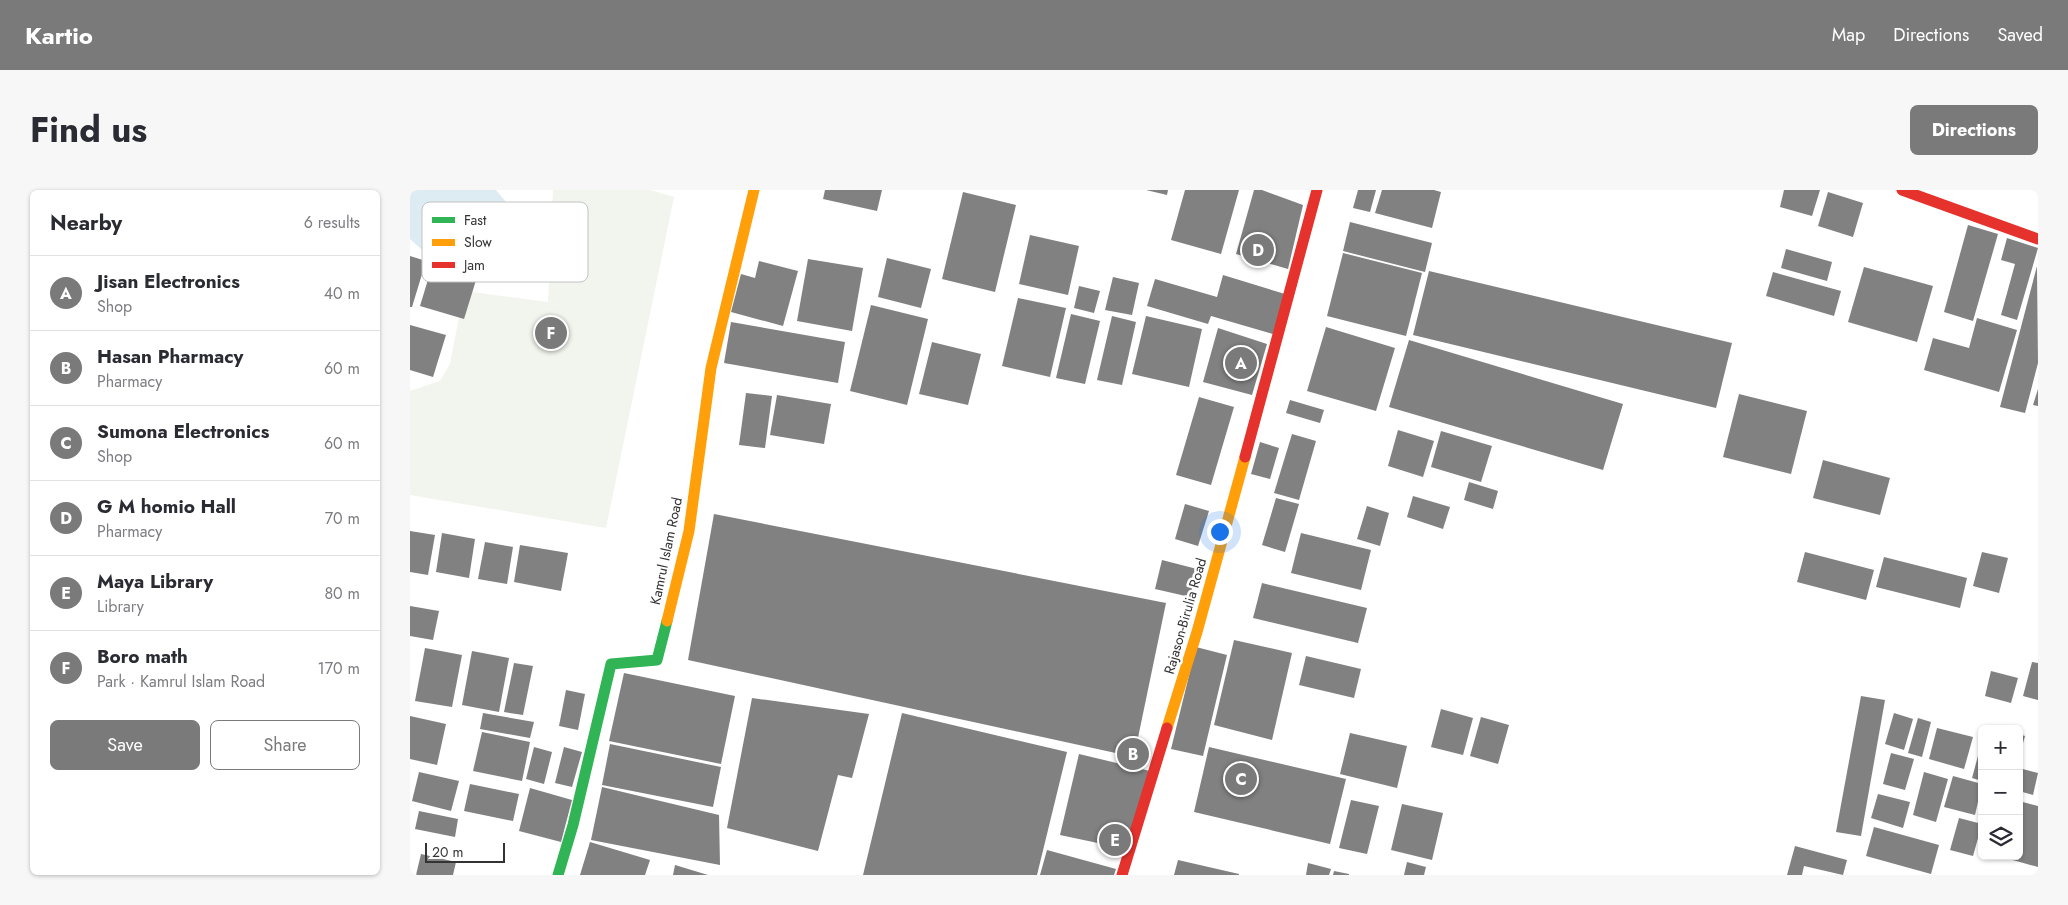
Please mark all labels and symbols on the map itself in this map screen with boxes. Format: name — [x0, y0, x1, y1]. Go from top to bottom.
legend — [422, 202, 588, 282]
text: Fast — [464, 210, 487, 230]
pin: D — [1242, 231, 1274, 269]
text: Slow — [464, 232, 492, 252]
text: Jam — [462, 255, 485, 275]
pin: F — [535, 314, 567, 352]
pin: A — [1225, 344, 1257, 382]
street label: Kamrul Islam Road — [645, 495, 687, 607]
your location — [1207, 519, 1233, 545]
street label: Rajason-Birulia Road — [1159, 556, 1211, 676]
pin: B — [1117, 735, 1149, 773]
pin: C — [1225, 760, 1257, 798]
pin: E — [1099, 821, 1131, 859]
scale bar — [425, 840, 505, 863]

